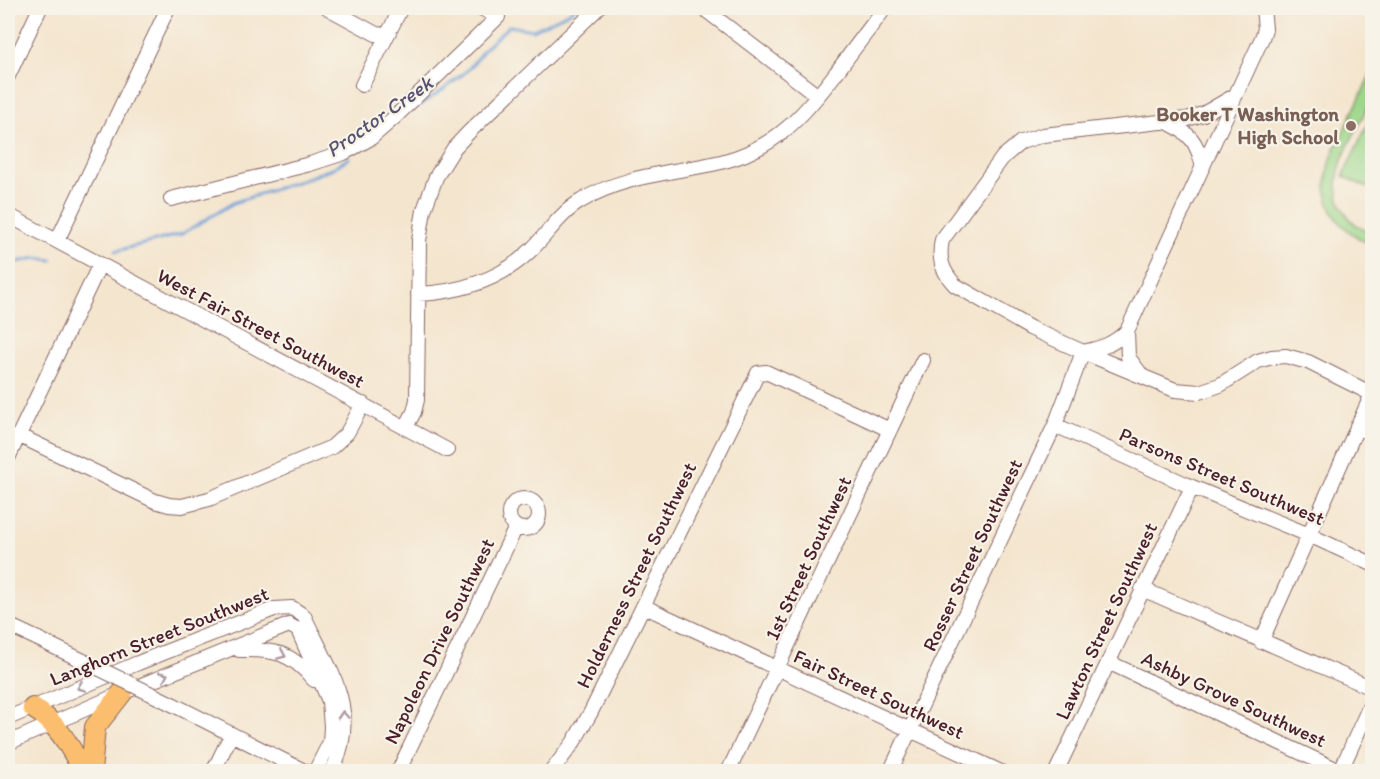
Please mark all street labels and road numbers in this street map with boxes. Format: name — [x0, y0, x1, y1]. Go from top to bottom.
street label: West Fair Street Southwest — [153, 263, 369, 393]
street label: Parsons Street Southwest — [1116, 422, 1328, 530]
street label: Rosser Street Southwest — [917, 455, 1027, 655]
street label: Holderness Street Southwest — [571, 458, 701, 692]
street label: 1st Street Southwest — [759, 472, 857, 644]
street label: Lawton Street Southwest — [1050, 518, 1163, 723]
street label: Napoleon Drive Southwest — [379, 534, 499, 748]
street label: Langhorn Street Southwest — [46, 581, 272, 691]
street label: Fair Street Southwest — [790, 644, 968, 744]
street label: Ashby Grove Southwest — [1138, 646, 1331, 753]

